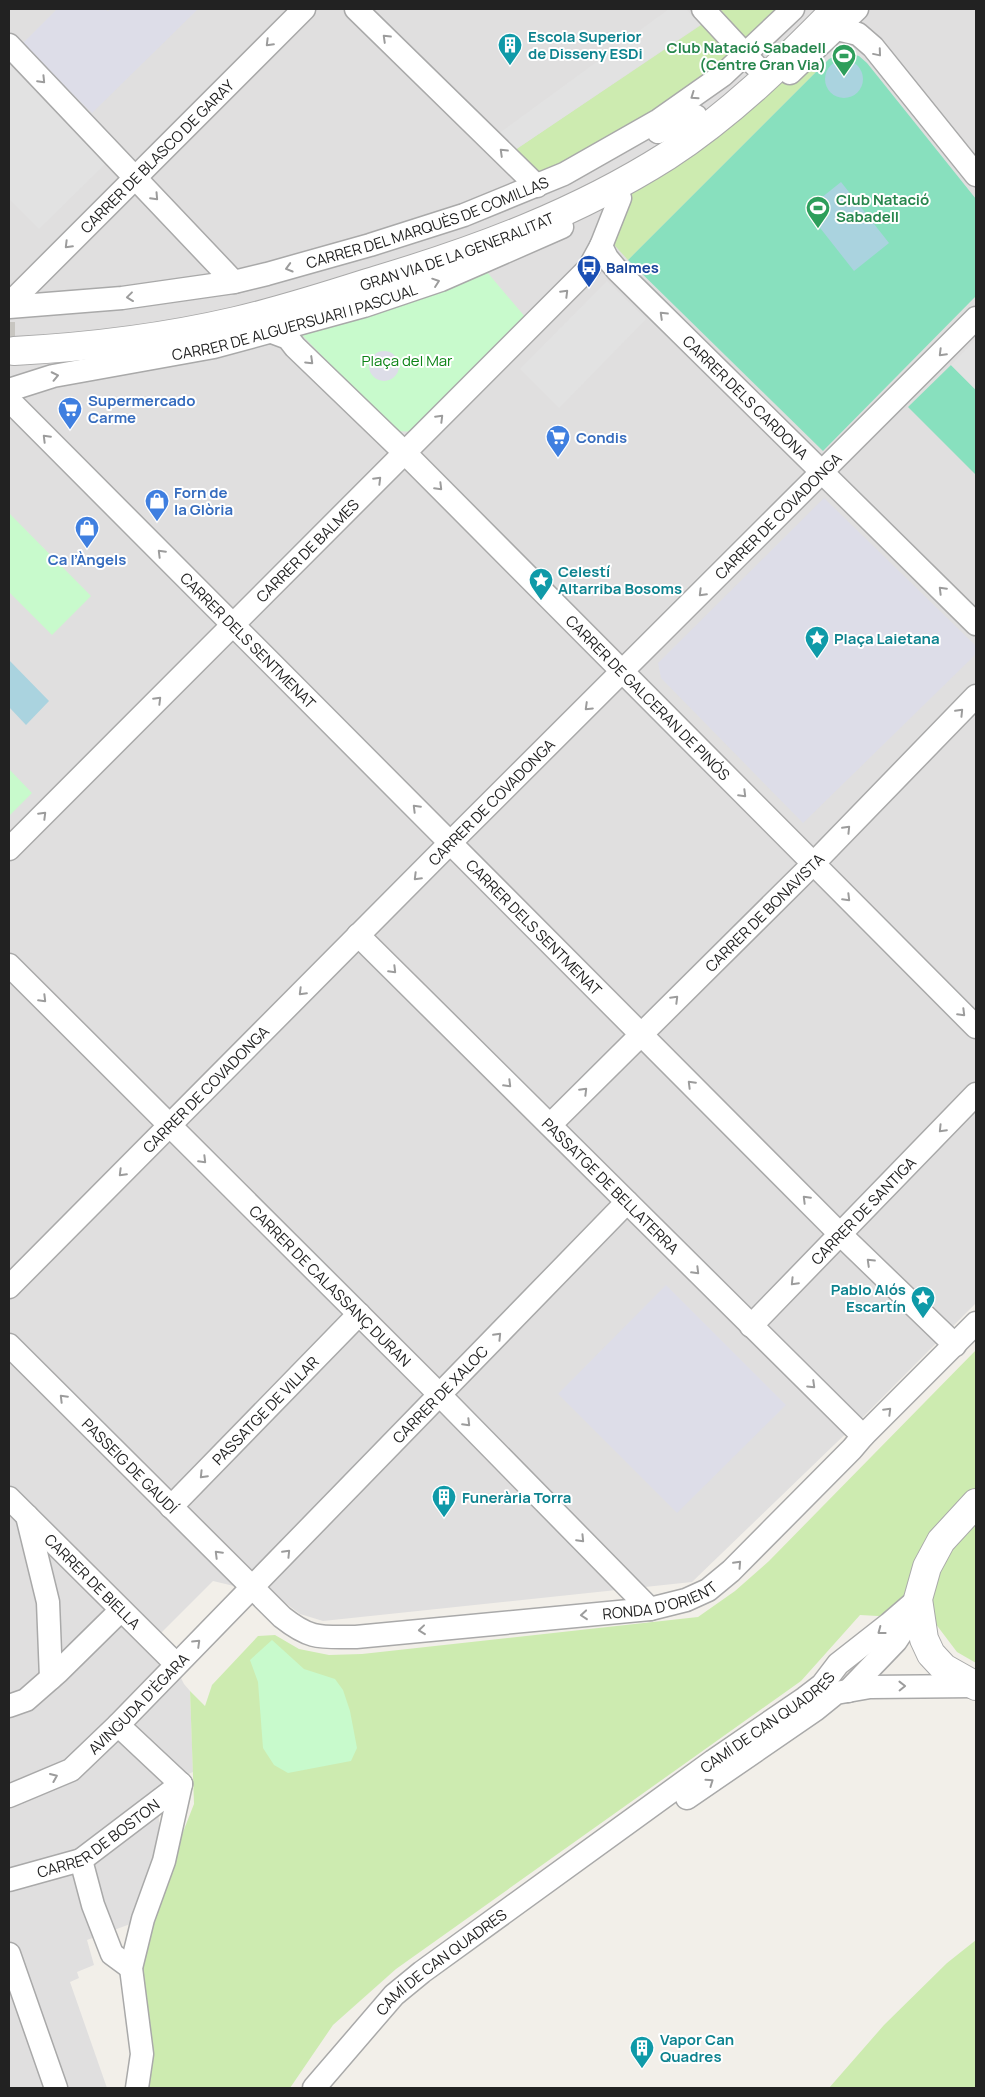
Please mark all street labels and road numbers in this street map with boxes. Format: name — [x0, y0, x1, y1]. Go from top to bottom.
street label: CARRER DE BLASCO DE GARAY — [75, 74, 239, 238]
street label: CARRER DEL MARQUÈS DE COMILLAS — [304, 171, 552, 273]
street label: GRAN VIA DE LA GENERALITAT — [357, 207, 557, 295]
street label: CARRER DE ALGUERSUARI I PASCUAL — [170, 278, 420, 365]
street label: CARRER DELS CARDONA — [678, 330, 814, 464]
street label: CARRER DE COVADONGA — [710, 448, 846, 584]
street label: CARRER DE BALMES — [251, 494, 363, 607]
street label: CARRER DELS SENTMENAT — [176, 567, 321, 713]
street label: CARRER DE GALCERAN DE PINÓS — [561, 610, 735, 785]
street label: CARRER DE COVADONGA — [423, 734, 560, 870]
street label: CARRER DE BONAVISTA — [700, 848, 829, 976]
street label: CARRER DELS SENTMENAT — [462, 854, 607, 1000]
street label: CARRER DE COVADONGA — [138, 1021, 274, 1157]
street label: PASSATGE DE BELLATERRA — [538, 1113, 684, 1259]
street label: CARRER DE SANTIGA — [806, 1151, 921, 1269]
street label: CARRER DE CALASSANÇ DURAN — [245, 1200, 416, 1371]
street label: CARRER DE XALOC — [387, 1340, 493, 1448]
street label: PASSATGE DE VILLAR — [207, 1351, 323, 1469]
street label: PASSEIG DE GAUDÍ — [78, 1413, 183, 1518]
street label: CARRER DE BIELLA — [40, 1529, 146, 1634]
street label: RONDA D'ORIENT — [601, 1576, 721, 1624]
street label: AVINGUDA D'ÈGARA — [83, 1648, 194, 1759]
street label: CAMÍ DE CAN QUADRES — [695, 1667, 839, 1778]
street label: CARRER DE BOSTON — [35, 1794, 164, 1882]
street label: CAMÍ DE CAN QUADRES — [371, 1904, 511, 2020]

